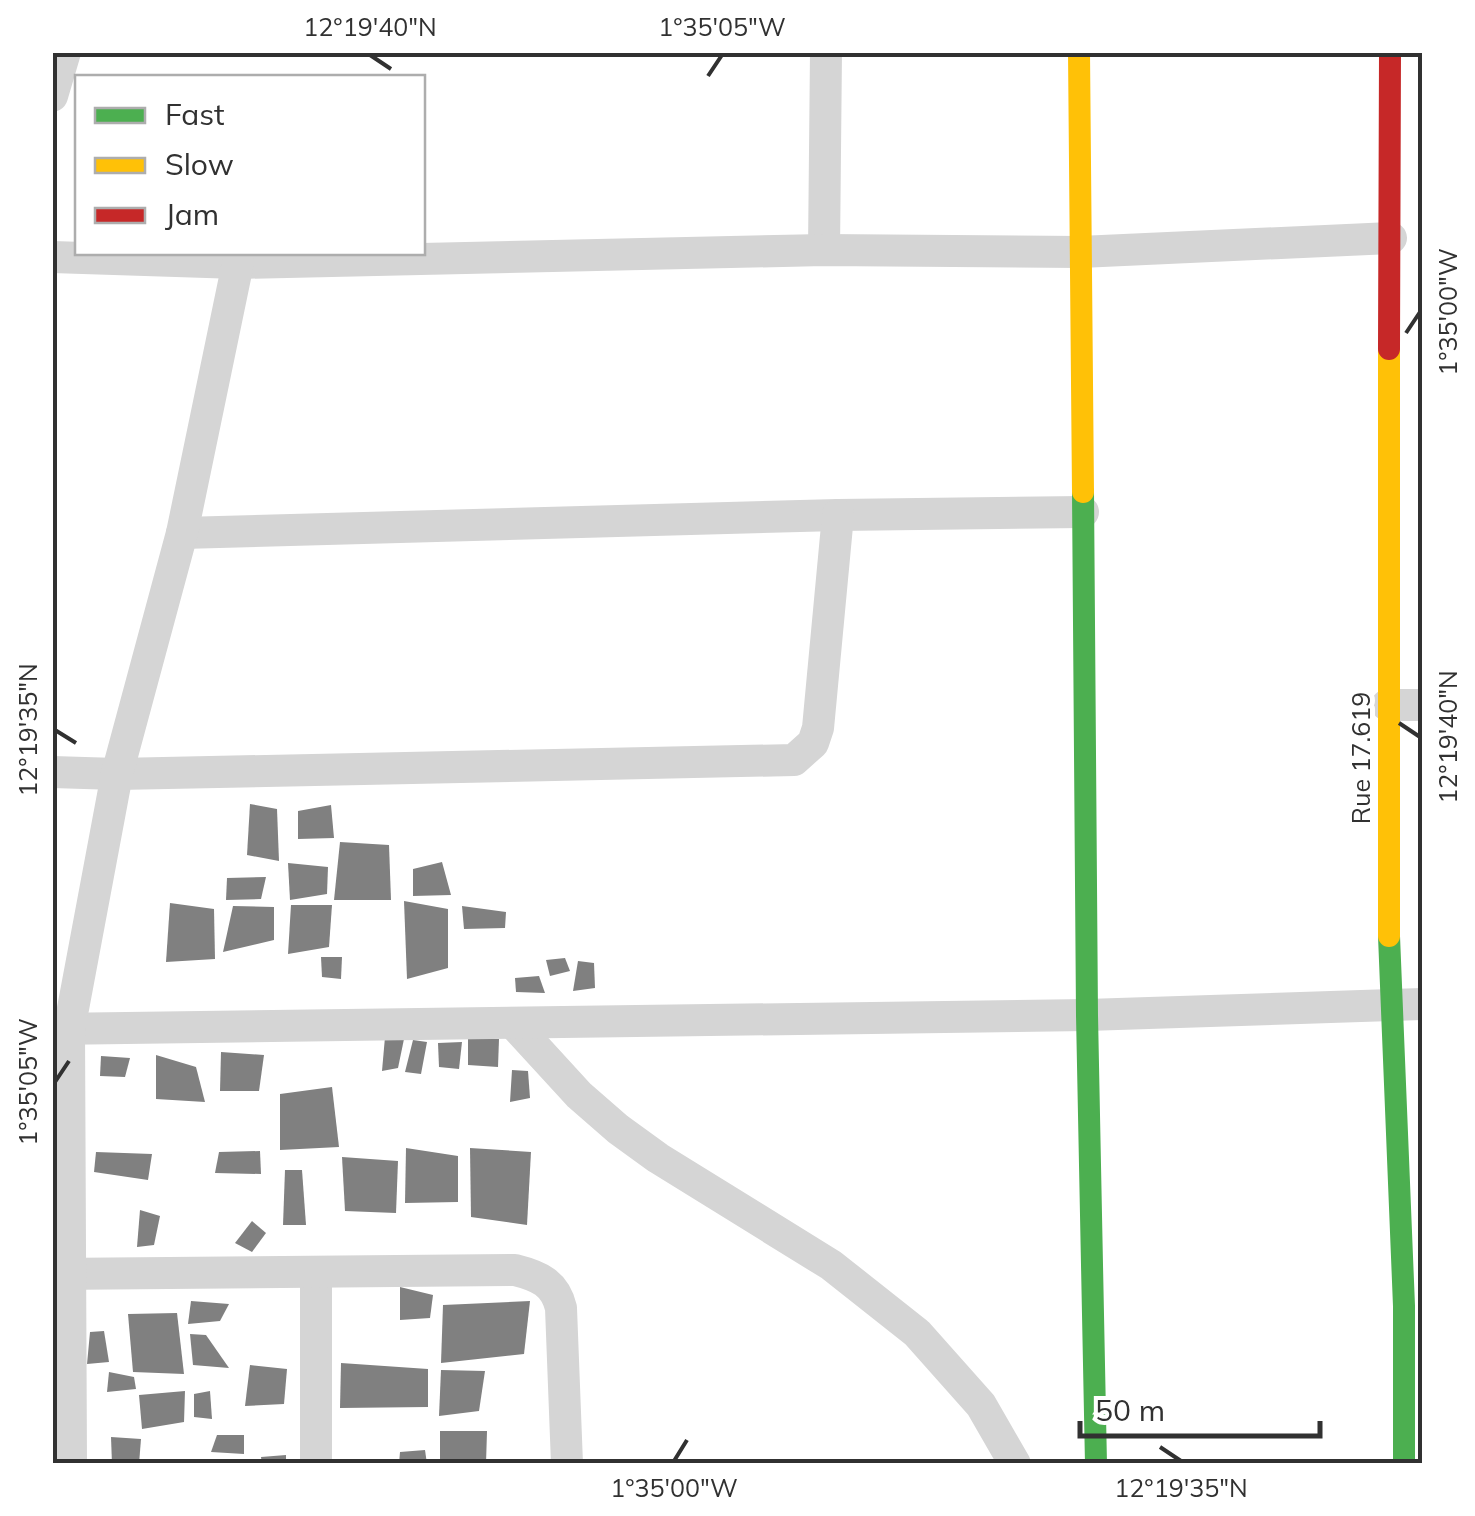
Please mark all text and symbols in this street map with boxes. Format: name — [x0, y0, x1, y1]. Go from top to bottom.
text: 12°19'40"N — [303, 11, 437, 42]
text: 1°35'05"W — [658, 11, 786, 42]
legend — [75, 75, 425, 255]
text: Fast — [165, 95, 225, 133]
text: Slow — [165, 145, 234, 183]
text: Jam — [165, 195, 219, 233]
text: 1°35'00"W — [1432, 248, 1463, 376]
text: 12°19'35"N — [12, 663, 43, 797]
text: 12°19'40"N — [1432, 670, 1463, 804]
street label: Rue 17.619 — [1345, 692, 1376, 824]
text: 1°35'05"W — [12, 1018, 43, 1146]
scale bar — [1080, 1376, 1320, 1438]
text: 50 m — [1095, 1391, 1165, 1429]
text: 1°35'00"W — [610, 1472, 738, 1503]
text: 12°19'35"N — [1114, 1472, 1248, 1503]

